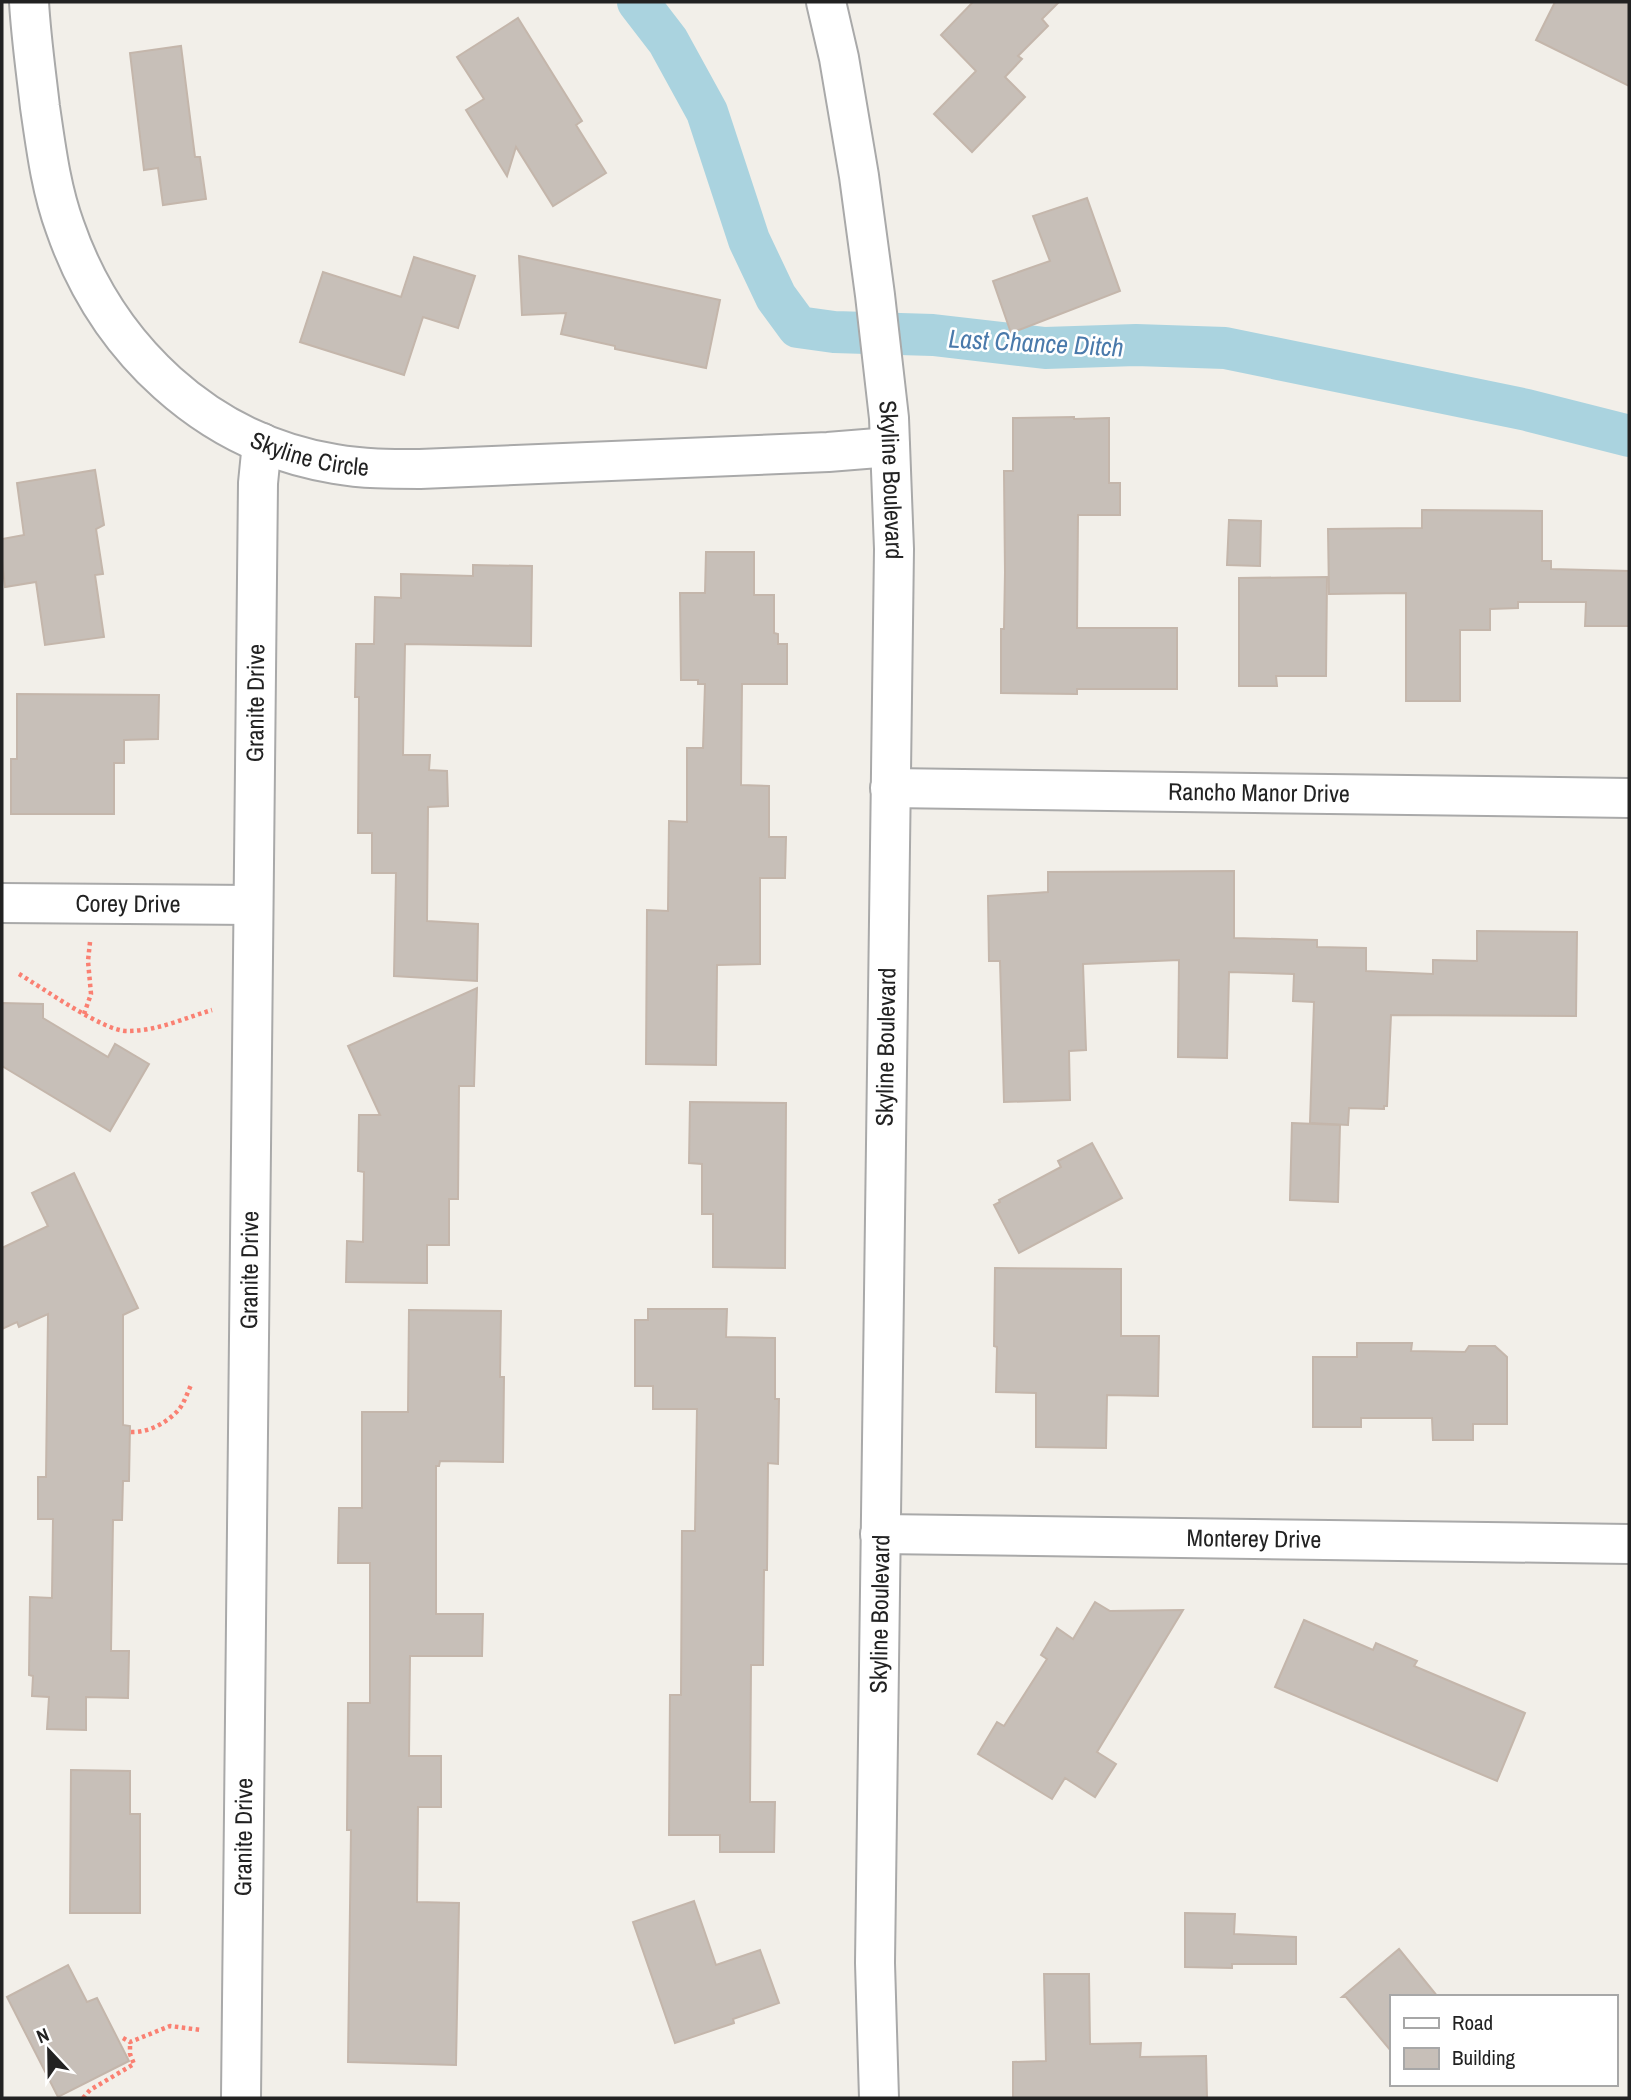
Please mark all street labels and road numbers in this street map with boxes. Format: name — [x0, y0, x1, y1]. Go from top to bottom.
street label: Skyline Boulevard — [872, 399, 911, 559]
street label: Skyline Circle — [246, 423, 370, 483]
street label: Granite Drive — [238, 644, 271, 762]
street label: Rancho Manor Drive — [1168, 775, 1350, 809]
street label: Corey Drive — [75, 887, 181, 919]
street label: Skyline Boulevard — [868, 967, 902, 1127]
street label: Granite Drive — [232, 1211, 265, 1329]
street label: Monterey Drive — [1186, 1521, 1322, 1555]
street label: Skyline Boulevard — [862, 1534, 896, 1694]
street label: Granite Drive — [226, 1778, 259, 1896]

